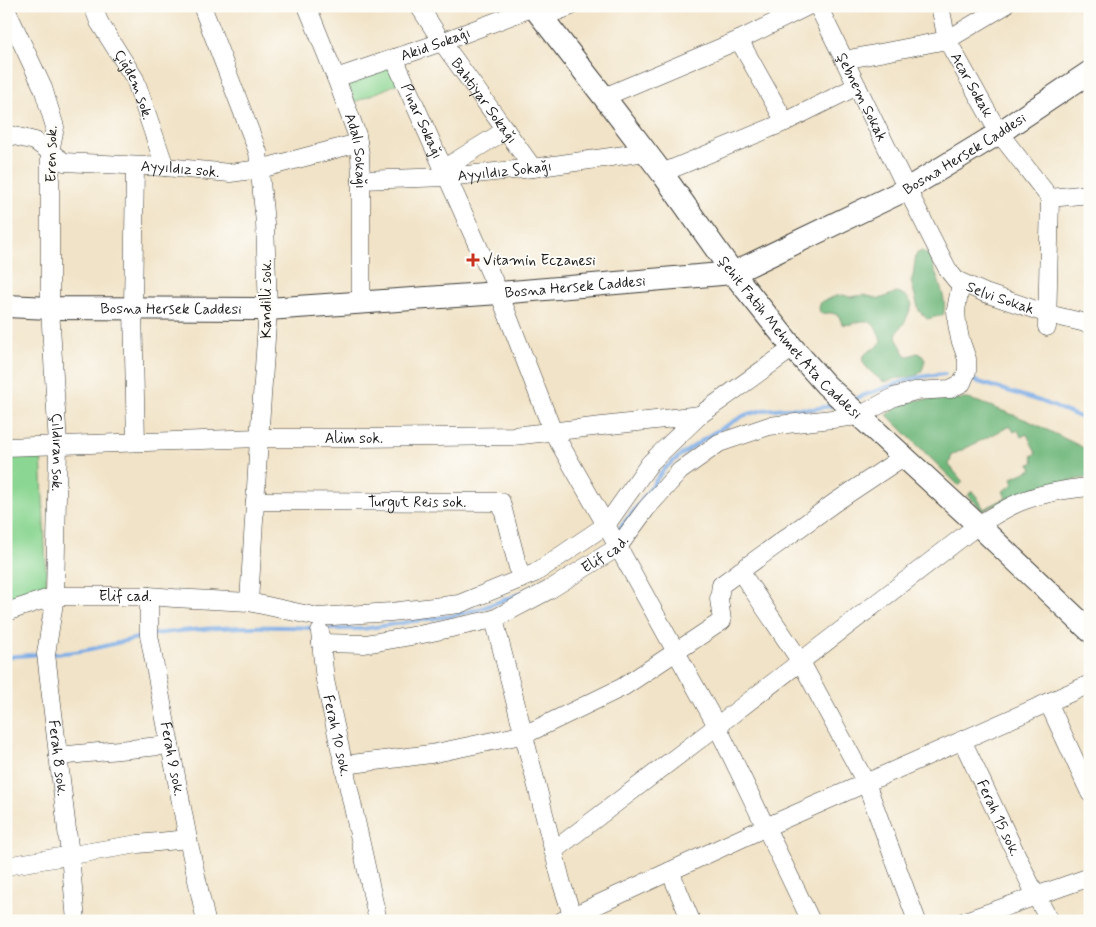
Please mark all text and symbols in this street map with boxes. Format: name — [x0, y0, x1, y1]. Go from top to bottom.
street label: Akid Sokağı — [398, 23, 473, 66]
street label: Çiğdem sok. — [108, 46, 157, 122]
street label: Acar Sokak — [945, 49, 998, 122]
street label: Şebnem Sokak — [831, 50, 891, 145]
street label: Bahtiyar Sokağı — [446, 54, 521, 148]
street label: Pınar Sokağı — [396, 81, 447, 162]
street label: Bosna Hersek Caddesi — [899, 109, 1030, 200]
street label: Adalı Sokağı — [339, 110, 370, 189]
street label: Eren sok. — [42, 125, 62, 183]
street label: Ayyıldız Sokağı — [457, 156, 553, 187]
street label: Ayyıldız sok. — [140, 157, 220, 183]
place label: Vitamin Eczanesi — [483, 251, 596, 271]
street label: Şehit Fatih Mehmet Ata Caddesi — [713, 253, 866, 424]
marker: Vitamin Eczanesi — [467, 254, 479, 266]
street label: Kandilli sok. — [257, 259, 277, 339]
street label: Bosna Hersek Caddesi — [504, 272, 647, 303]
street label: Selvi Sokak — [963, 277, 1037, 320]
street label: Bosna Hersek Caddesi — [100, 299, 242, 320]
street label: Çıldıran sok. — [45, 412, 67, 492]
street label: Alim sok. — [325, 429, 383, 449]
street label: Turgut Reis sok. — [368, 492, 466, 514]
street label: Elif cad. — [578, 532, 634, 578]
street label: Elif cad. — [99, 587, 153, 607]
street label: Ferah 10 sok. — [318, 693, 355, 778]
street label: Ferah 8 sok. — [43, 719, 72, 797]
street label: Ferah 9 sok. — [155, 720, 189, 798]
street label: Ferah 15 sok. — [971, 777, 1025, 860]

